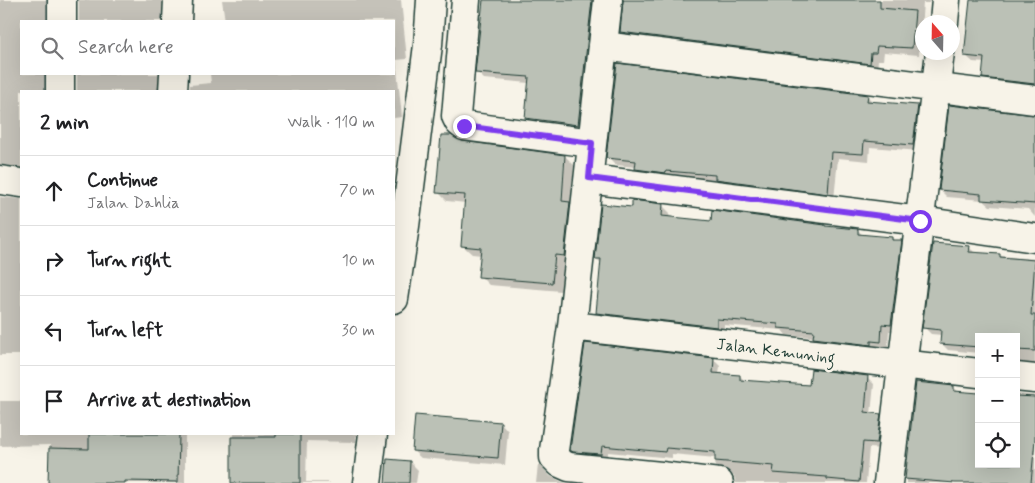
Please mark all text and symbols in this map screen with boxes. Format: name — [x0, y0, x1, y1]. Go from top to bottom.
north arrow — [915, 15, 960, 60]
search box — [20, 20, 395, 75]
icon: search — [38, 34, 66, 62]
text: Search here — [78, 35, 174, 60]
text: 2 min — [40, 109, 89, 137]
text: Walk · 110 m — [287, 112, 375, 133]
route end — [453, 115, 476, 138]
text: Continue — [87, 168, 158, 193]
icon: ahead — [40, 177, 68, 205]
text: 70 m — [339, 180, 375, 201]
text: Jalan Dahlia — [87, 193, 180, 214]
route start — [909, 210, 932, 233]
icon: right — [40, 247, 68, 275]
text: Turn right — [87, 248, 171, 273]
text: 10 m — [342, 250, 375, 271]
icon: left — [40, 317, 68, 345]
text: Turn left — [87, 318, 163, 343]
text: 30 m — [342, 320, 375, 341]
map controls — [975, 333, 1020, 468]
button: + — [975, 333, 1020, 378]
street label: Jalan Kemuning — [715, 334, 836, 370]
button: − — [975, 378, 1020, 423]
icon: arrive — [40, 387, 68, 415]
text: Arrive at destination — [87, 388, 251, 413]
button: locate — [975, 423, 1020, 468]

